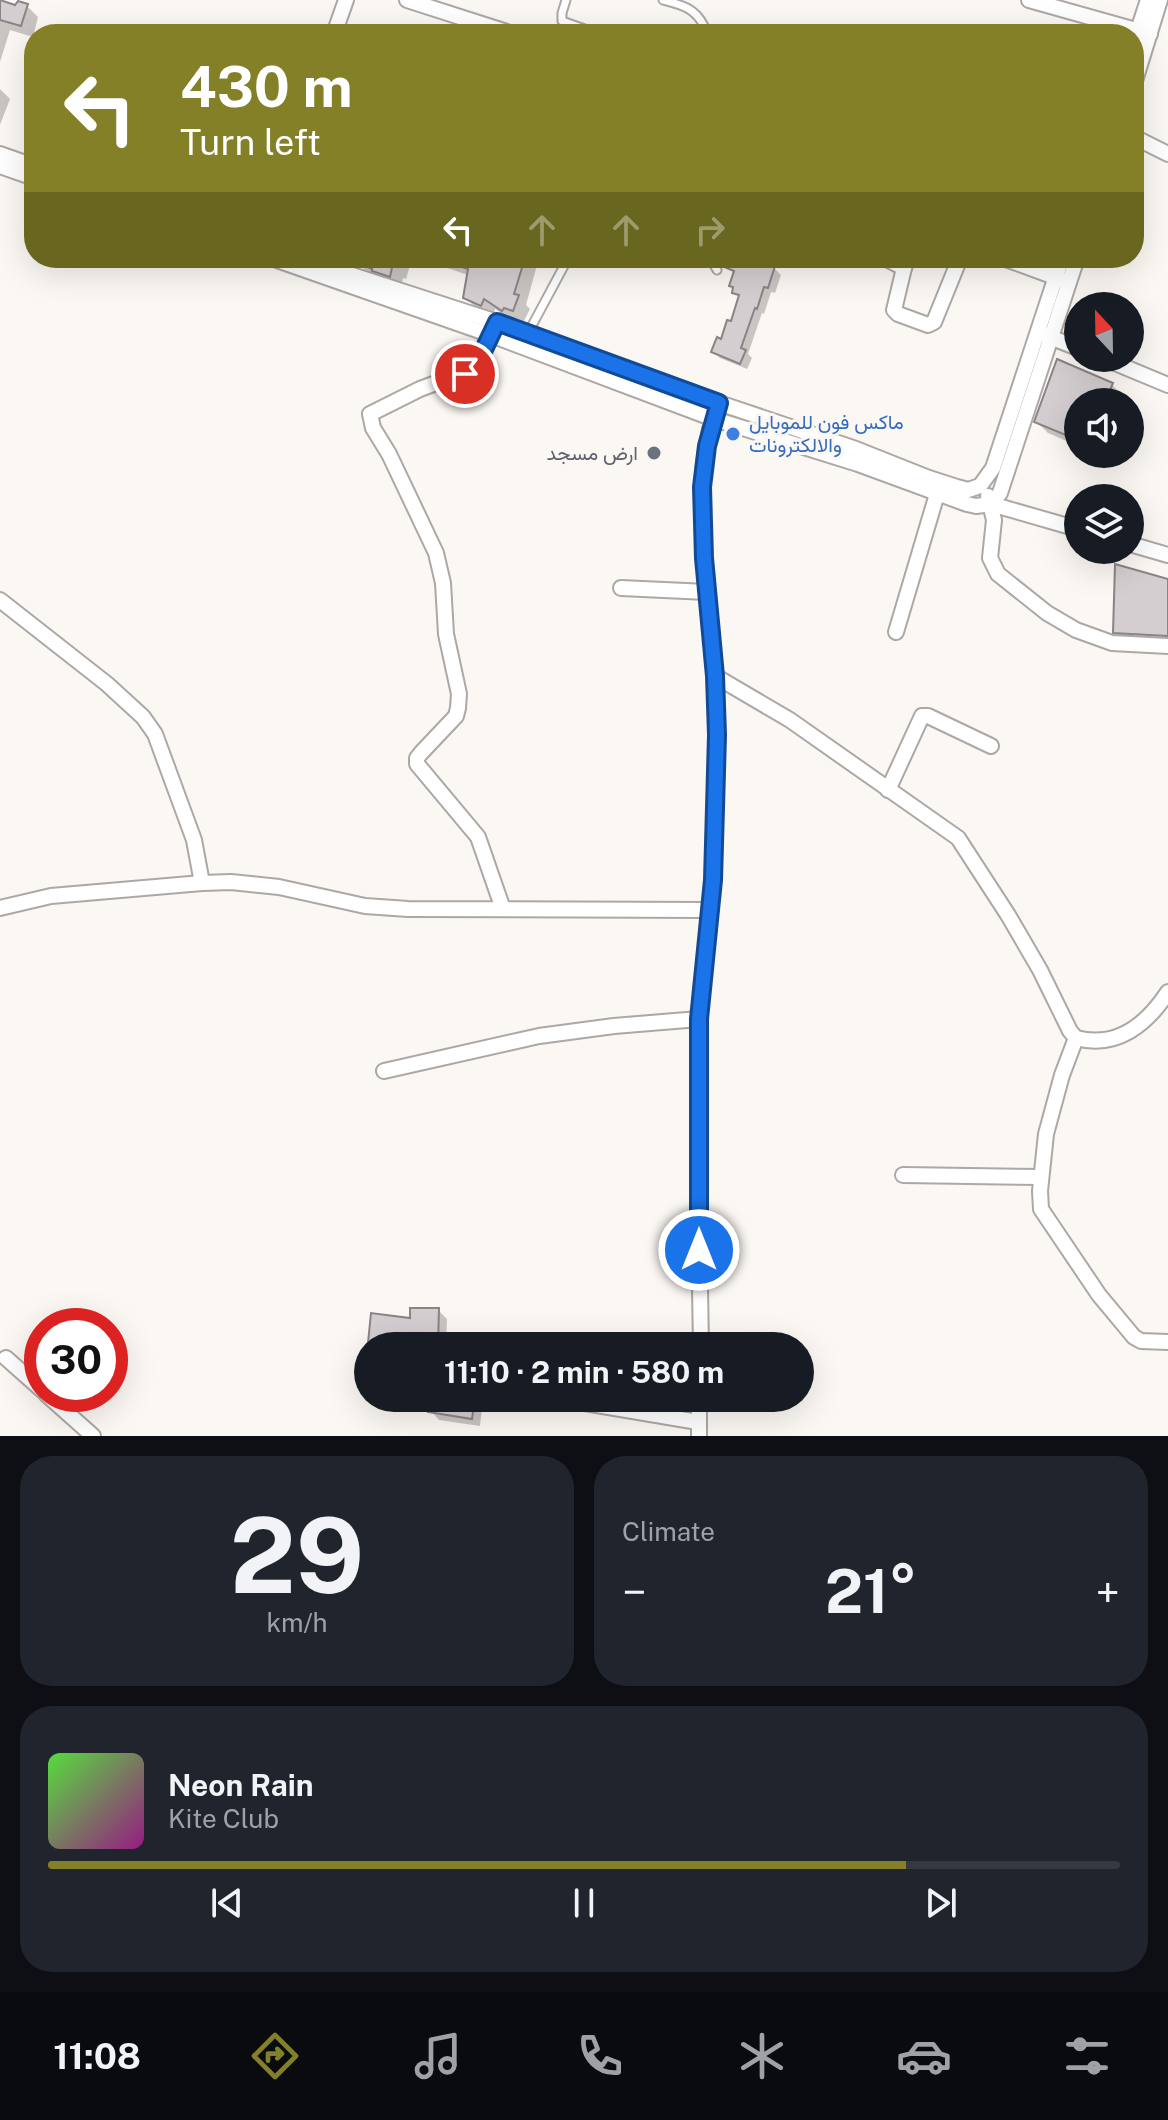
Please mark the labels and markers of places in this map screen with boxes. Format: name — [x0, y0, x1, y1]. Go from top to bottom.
pin — [431, 340, 499, 408]
place label: ماكس فون للموبايل والالكترونات — [749, 410, 904, 458]
marker: ماكس فون للموبايل والالكترونات — [724, 425, 742, 443]
place label: ارض مسجد — [546, 441, 638, 466]
marker: ارض مسجد — [645, 444, 663, 462]

